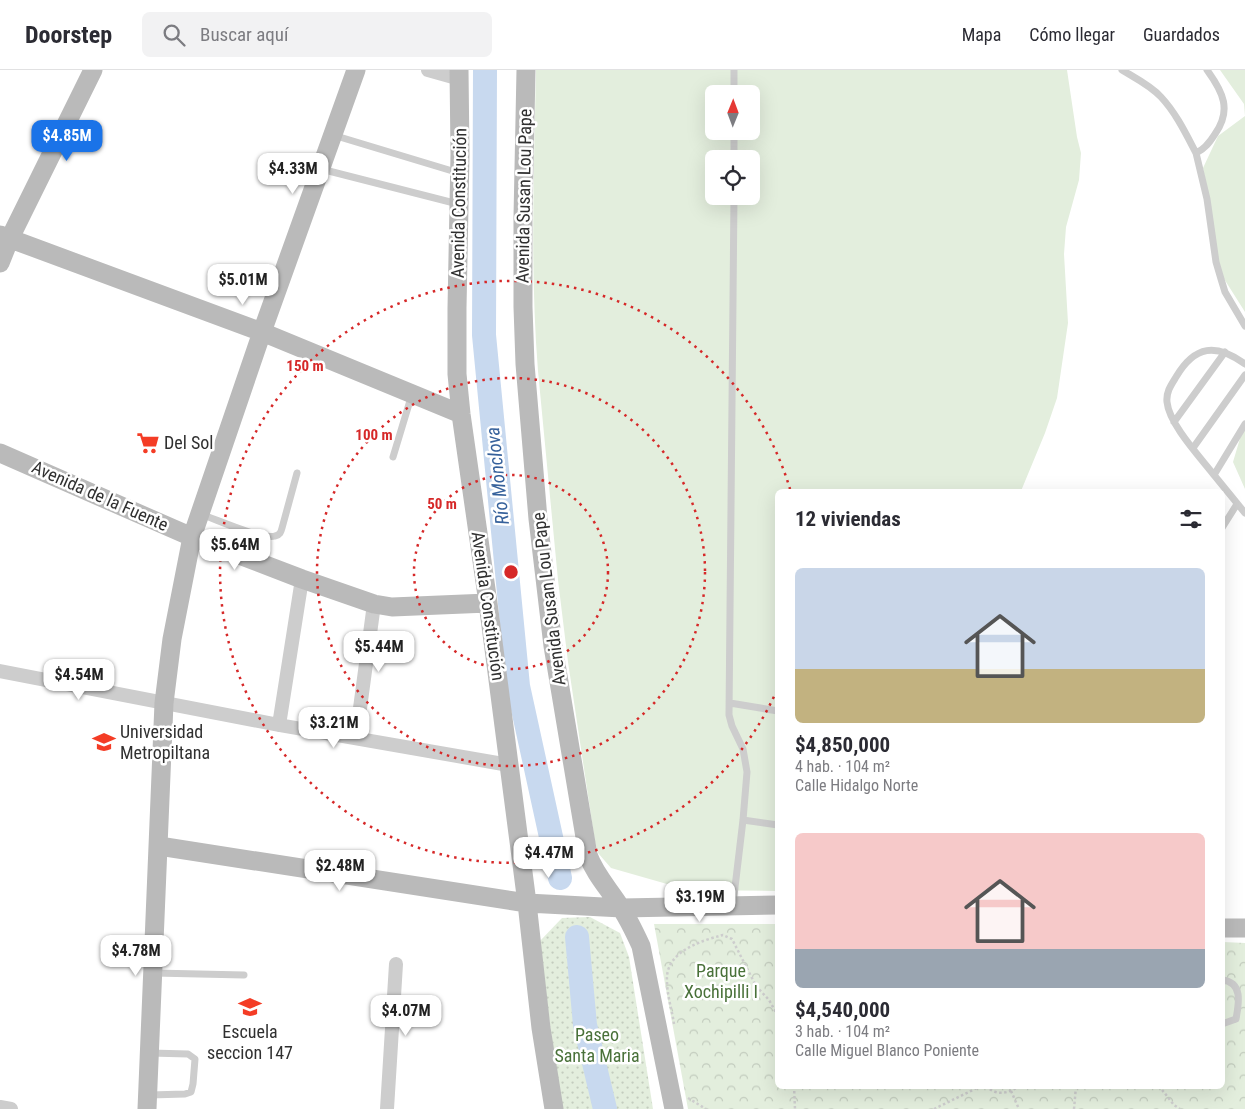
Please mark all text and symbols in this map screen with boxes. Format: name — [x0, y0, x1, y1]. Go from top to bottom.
search box — [142, 12, 492, 57]
text: Doorstep — [25, 21, 112, 49]
icon: search — [160, 21, 188, 49]
text: Buscar aquí — [200, 23, 289, 46]
text: Mapa — [962, 24, 1001, 45]
text: Cómo llegar — [1029, 24, 1115, 45]
text: Guardados — [1143, 24, 1220, 45]
north arrow — [705, 85, 760, 140]
map controls — [705, 85, 760, 205]
street label: Avenida Susan Lou Pape — [511, 109, 536, 283]
pin: $4.85M — [26, 119, 108, 162]
text: $4.85M — [42, 126, 92, 145]
street label: Avenida Constitución — [447, 128, 470, 278]
button: locate — [705, 150, 760, 205]
pin: $4.33M — [252, 152, 334, 195]
text: $4.33M — [268, 159, 318, 178]
pin: $5.01M — [202, 264, 284, 306]
text: $5.01M — [218, 270, 268, 289]
text: 150 m — [286, 357, 324, 375]
text: 100 m — [355, 426, 393, 444]
water label: Río Monclova — [481, 426, 514, 526]
supermarket icon: Del Sol — [135, 430, 161, 456]
place label: Del Sol — [164, 432, 213, 453]
street label: Avenida de la Fuente — [29, 456, 172, 535]
text: 50 m — [427, 495, 457, 513]
icon: filters — [1177, 505, 1205, 533]
text: 12 viviendas — [795, 507, 901, 531]
street label: Avenida Susan Lou Pape — [527, 511, 570, 687]
pin: $5.64M — [194, 528, 276, 571]
street label: Avenida Constitución — [468, 530, 509, 682]
text: $5.64M — [210, 535, 260, 554]
centre of rings — [502, 563, 520, 581]
icon: home — [955, 601, 1045, 691]
pin: $5.44M — [338, 630, 420, 673]
text: $5.44M — [354, 637, 404, 656]
pin: $4.54M — [38, 658, 120, 701]
text: $4.54M — [54, 665, 104, 684]
pin: $3.21M — [293, 706, 375, 749]
text: $3.21M — [309, 713, 359, 732]
place label: Universidad Metropiltana — [120, 721, 210, 763]
school or university icon: Universidad Metropiltana — [91, 729, 117, 755]
text: $4,850,000 — [795, 733, 890, 757]
text: 4 hab. · 104 m² — [795, 757, 890, 776]
text: Calle Hidalgo Norte — [795, 776, 918, 795]
pin: $4.47M — [508, 836, 590, 879]
text: $4.47M — [524, 843, 574, 862]
pin: $2.48M — [299, 850, 381, 892]
text: $2.48M — [315, 856, 365, 875]
icon: home — [955, 866, 1045, 956]
pin: $3.19M — [659, 880, 741, 923]
text: $3.19M — [675, 887, 725, 906]
pin: $4.78M — [95, 934, 177, 977]
text: $4.78M — [111, 941, 161, 960]
park label: Parque Xochipilli I — [684, 960, 758, 1002]
school or university icon: Escuela seccion 147 — [237, 994, 263, 1020]
pin: $4.07M — [365, 994, 447, 1037]
text: $4,540,000 — [795, 998, 890, 1022]
text: $4.07M — [381, 1001, 431, 1020]
place label: Escuela seccion 147 — [207, 1021, 293, 1063]
text: 3 hab. · 104 m² — [795, 1022, 890, 1041]
park label: Paseo Santa Maria — [554, 1024, 640, 1066]
text: Calle Miguel Blanco Poniente — [795, 1041, 979, 1060]

